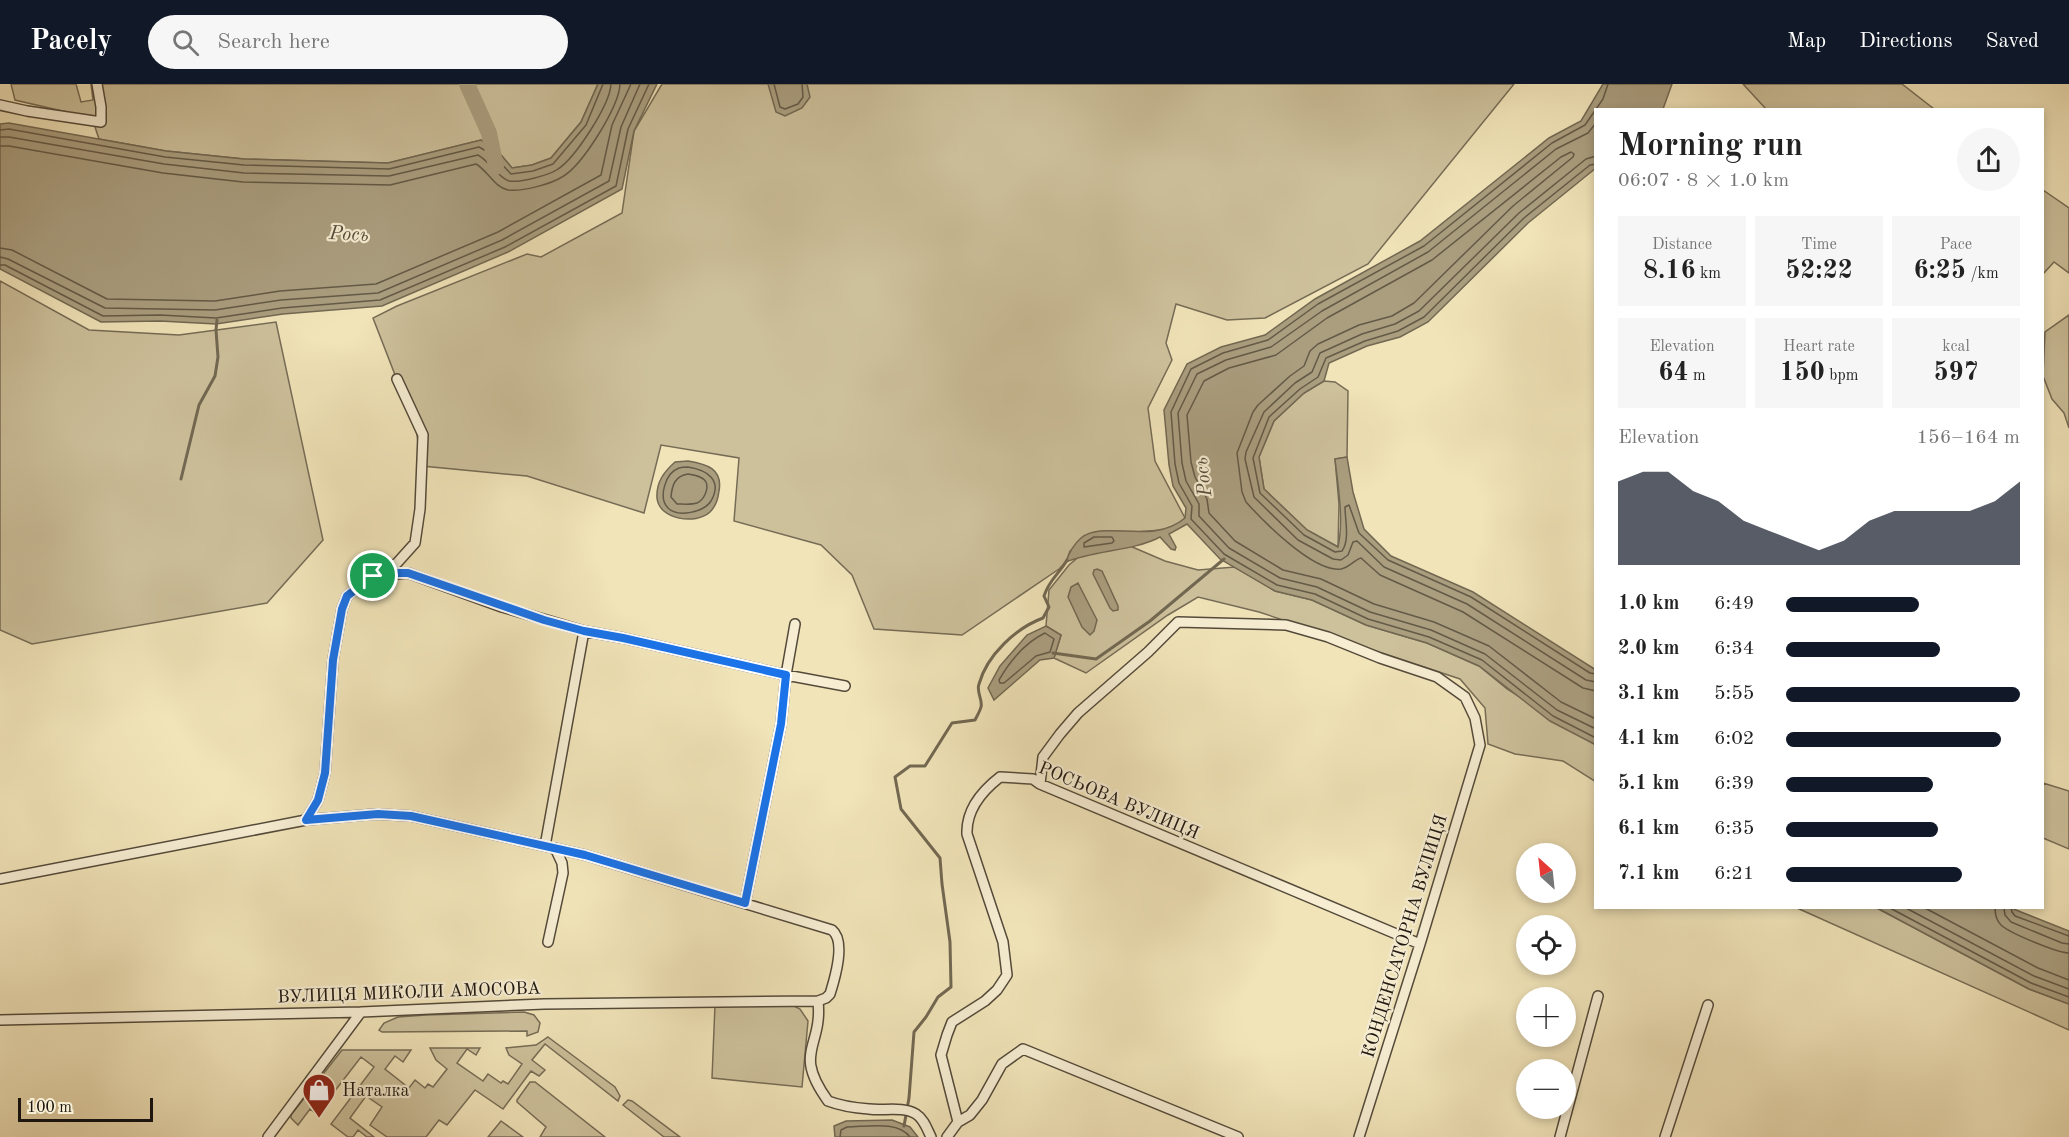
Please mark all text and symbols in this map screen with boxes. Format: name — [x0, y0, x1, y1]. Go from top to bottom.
search box — [148, 15, 568, 69]
icon: search — [169, 26, 202, 59]
text: Pacely — [30, 28, 112, 56]
text: Search here — [217, 31, 330, 53]
text: Map — [1787, 31, 1826, 52]
text: Directions — [1859, 31, 1953, 52]
text: Saved — [1986, 31, 2039, 52]
button: share — [1957, 128, 2020, 191]
text: Morning run — [1618, 130, 1803, 163]
text: 06:07 · 8 × 1.0 km — [1618, 171, 1789, 191]
water label: Рось — [327, 224, 369, 246]
text: Distance — [1652, 237, 1712, 253]
text: Time — [1801, 237, 1837, 253]
text: Pace — [1940, 237, 1972, 253]
text: 8.16 — [1643, 258, 1696, 284]
text: 52:22 — [1785, 258, 1853, 284]
text: 6:25 — [1913, 258, 1966, 284]
text: km — [1696, 266, 1721, 282]
text: /km — [1966, 266, 1999, 282]
text: Elevation — [1649, 339, 1715, 355]
text: Heart rate — [1783, 339, 1855, 355]
text: kcal — [1942, 339, 1970, 355]
text: 64 — [1658, 360, 1688, 386]
text: 150 — [1780, 360, 1825, 386]
text: 597 — [1933, 360, 1979, 386]
text: m — [1688, 368, 1706, 384]
text: bpm — [1825, 368, 1858, 384]
text: Elevation — [1618, 428, 1699, 448]
text: 156–164 m — [1917, 428, 2020, 448]
water label: Рось — [1192, 456, 1216, 499]
pin — [347, 550, 398, 601]
icon: arrive — [356, 559, 389, 592]
text: 1.0 km — [1618, 594, 1680, 614]
text: 6:49 — [1714, 594, 1754, 614]
text: 2.0 km — [1618, 639, 1680, 659]
text: 6:34 — [1714, 639, 1754, 659]
text: 3.1 km — [1618, 684, 1680, 704]
text: 5:55 — [1714, 684, 1754, 704]
text: 4.1 km — [1618, 729, 1680, 749]
text: 6:02 — [1714, 729, 1754, 749]
street label: РОСЬОВА ВУЛИЦЯ — [1036, 759, 1202, 843]
text: 5.1 km — [1618, 774, 1680, 794]
text: 6:39 — [1714, 774, 1754, 794]
street label: КОНДЕНСАТОРНА ВУЛИЦЯ — [1359, 812, 1451, 1060]
text: 6.1 km — [1618, 819, 1680, 839]
text: 6:35 — [1714, 819, 1754, 839]
north arrow — [1516, 843, 1576, 903]
map controls — [1516, 843, 1576, 1119]
text: 7.1 km — [1618, 864, 1680, 884]
text: 6:21 — [1714, 864, 1754, 884]
button: locate — [1516, 915, 1576, 975]
street label: ВУЛИЦЯ МИКОЛИ АМОСОВА — [277, 979, 541, 1007]
button: + — [1516, 987, 1576, 1047]
button: − — [1516, 1059, 1576, 1119]
shop icon: Наталка — [301, 1072, 337, 1119]
place label: Наталка — [342, 1082, 410, 1100]
scale bar — [18, 1095, 153, 1122]
text: 100 m — [27, 1100, 72, 1116]

